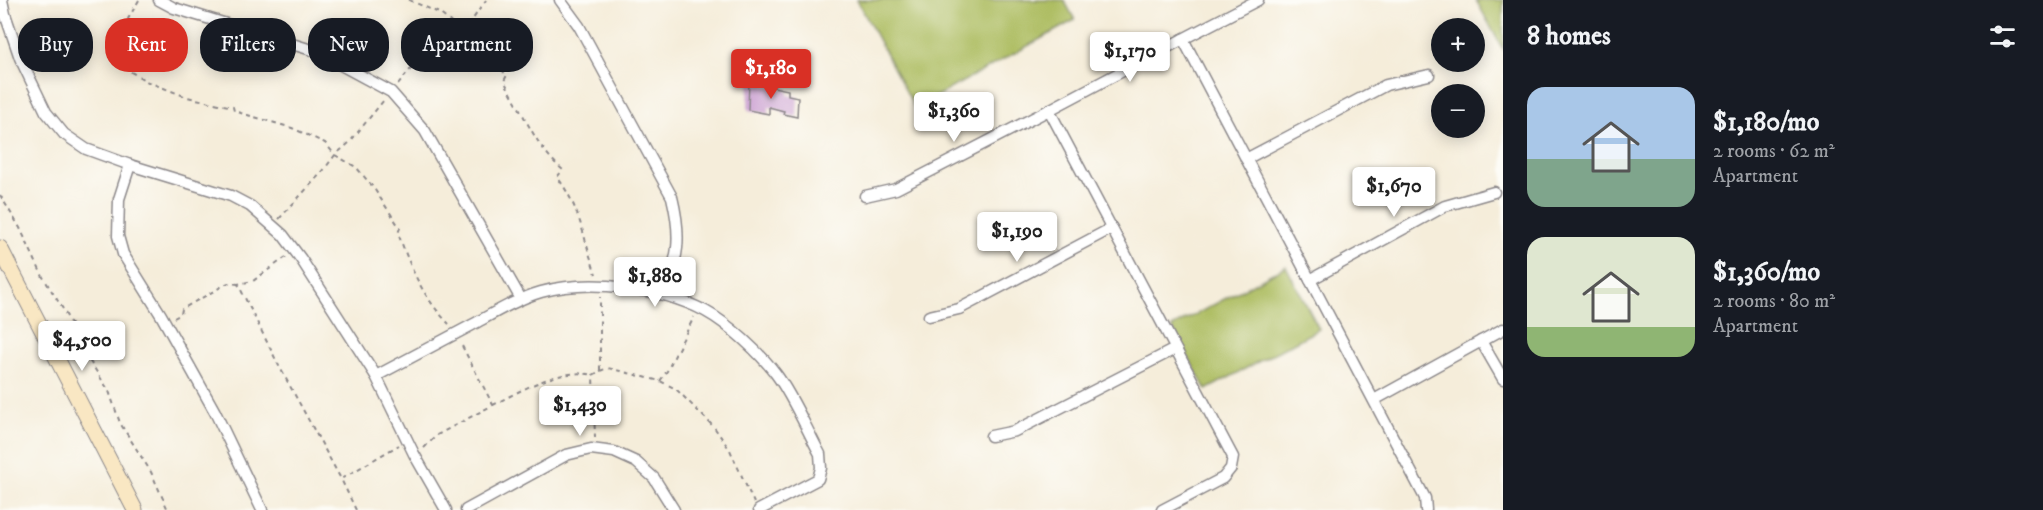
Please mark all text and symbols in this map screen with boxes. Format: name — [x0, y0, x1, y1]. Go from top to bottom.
chip: Buy — [18, 18, 93, 72]
chip: Rent — [105, 18, 188, 72]
chip: Filters — [200, 18, 296, 72]
chip: New — [308, 18, 389, 72]
chip: Apartment — [401, 18, 533, 72]
map controls — [1431, 18, 1485, 138]
button: + — [1431, 18, 1485, 72]
text: 8 homes — [1527, 20, 1611, 53]
icon: filters — [1986, 20, 2019, 53]
pin: $1,170 — [1081, 32, 1179, 83]
text: $1,170 — [1104, 39, 1156, 64]
pin: $1,180 — [722, 49, 820, 100]
text: $1,180 — [745, 56, 797, 81]
button: − — [1431, 84, 1485, 138]
pin: $1,360 — [905, 92, 1003, 143]
text: $1,360 — [928, 99, 980, 124]
text: $1,180/mo — [1713, 106, 1819, 139]
icon: home — [1575, 111, 1647, 183]
text: 2 rooms · 62 m² — [1713, 139, 1835, 164]
text: Apartment — [1713, 164, 1798, 189]
pin: $1,670 — [1345, 167, 1443, 218]
text: $1,670 — [1366, 174, 1422, 199]
pin: $1,190 — [968, 212, 1066, 263]
text: $1,190 — [991, 219, 1043, 244]
text: $1,360/mo — [1713, 256, 1820, 289]
pin: $1,880 — [606, 257, 704, 308]
icon: home — [1575, 261, 1647, 333]
text: $1,880 — [628, 264, 682, 289]
text: 2 rooms · 80 m² — [1713, 289, 1835, 314]
text: Apartment — [1713, 314, 1798, 339]
pin: $4,500 — [33, 321, 131, 372]
text: $4,500 — [52, 328, 112, 353]
pin: $1,430 — [531, 386, 629, 437]
text: $1,430 — [553, 393, 607, 418]

